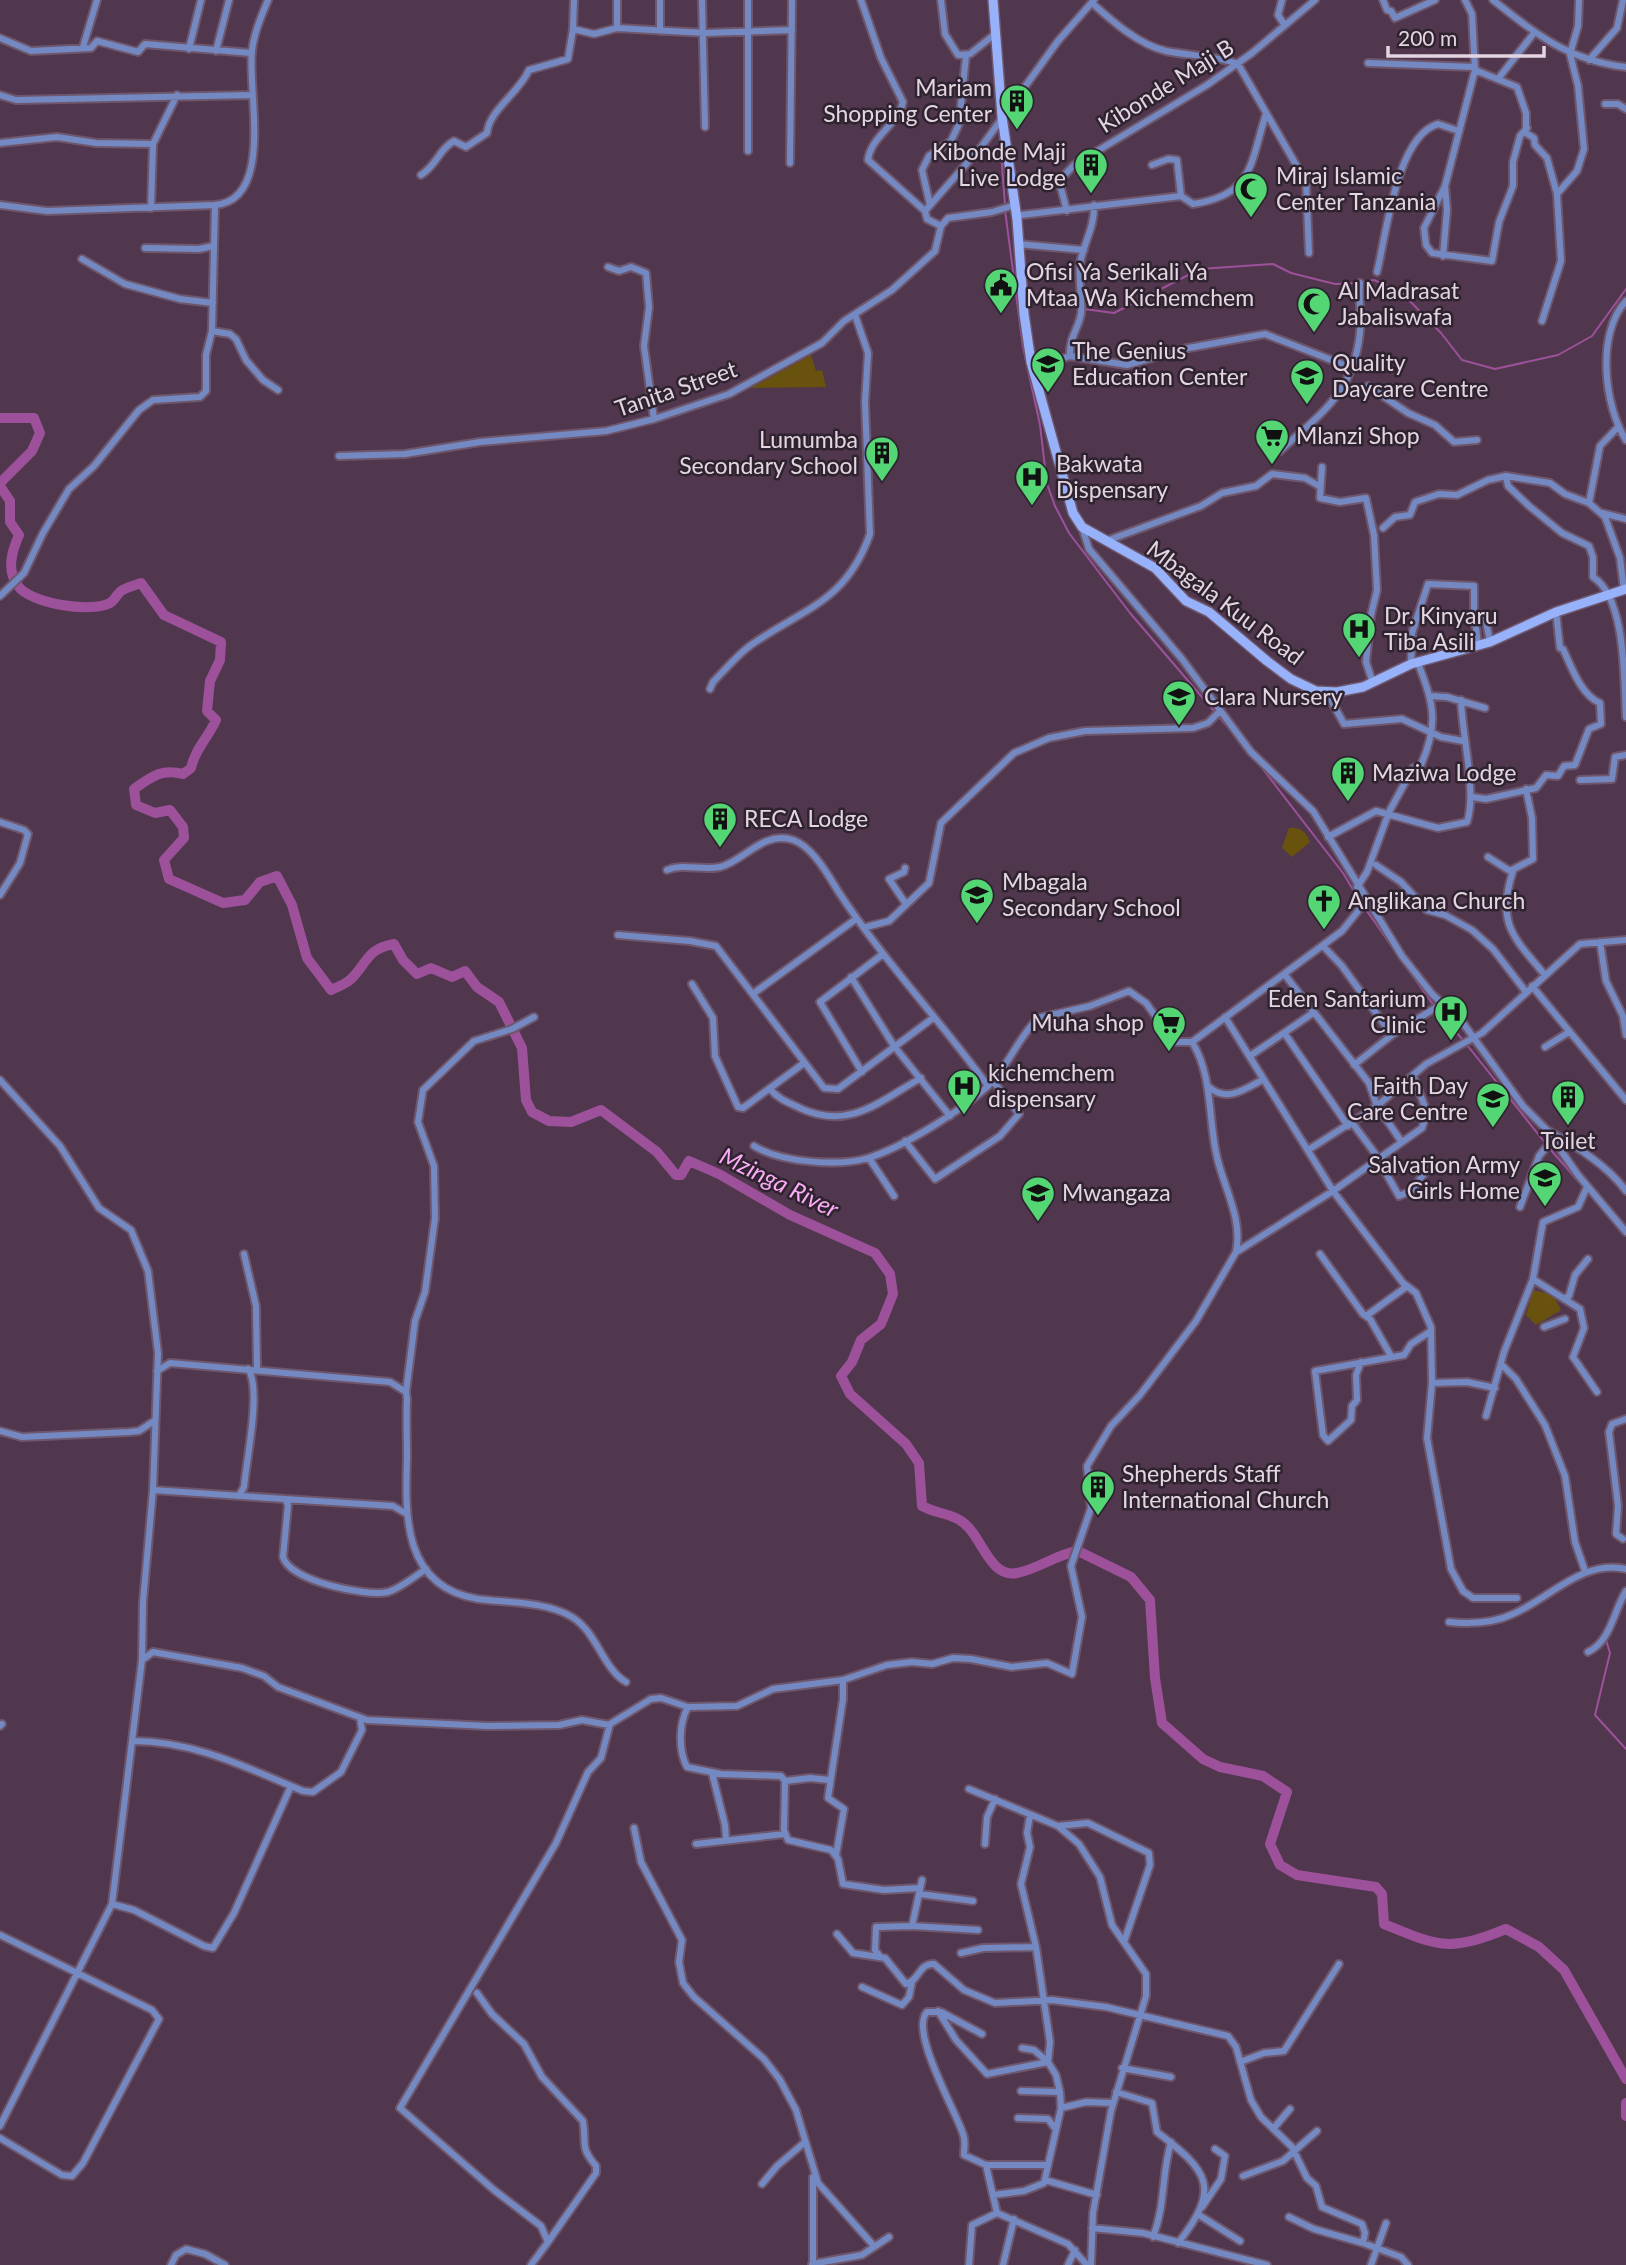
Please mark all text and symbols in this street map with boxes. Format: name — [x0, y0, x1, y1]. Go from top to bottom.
scale bar — [1388, 14, 1544, 58]
text: 200 m — [1398, 25, 1457, 50]
street label: Kibonde Maji B — [1092, 32, 1238, 138]
place label: Mariam Shopping Center — [823, 73, 993, 127]
building icon: Mariam Shopping Center — [998, 82, 1036, 131]
place label: Kibonde Maji Live Lodge — [932, 137, 1066, 191]
building icon: Kibonde Maji Live Lodge — [1072, 146, 1110, 195]
place label: Miraj Islamic Center Tanzania — [1276, 161, 1436, 215]
mosque icon: Miraj Islamic Center Tanzania — [1232, 170, 1270, 219]
place label: Ofisi Ya Serikali Ya Mtaa Wa Kichemchem — [1026, 257, 1254, 311]
public building icon: Ofisi Ya Serikali Ya Mtaa Wa Kichemchem — [982, 266, 1020, 315]
place label: Al Madrasat Jabaliswafa — [1338, 276, 1460, 330]
mosque icon: Al Madrasat Jabaliswafa — [1295, 285, 1333, 334]
place label: The Genius Education Center — [1072, 336, 1248, 390]
school or university icon: The Genius Education Center — [1029, 345, 1067, 394]
place label: Quality Daycare Centre — [1332, 348, 1488, 402]
street label: Tanita Street — [611, 354, 741, 422]
school or university icon: Quality Daycare Centre — [1288, 357, 1326, 406]
supermarket icon: Mlanzi Shop — [1253, 417, 1291, 466]
place label: Mlanzi Shop — [1296, 421, 1420, 449]
place label: Lumumba Secondary School — [679, 425, 858, 479]
building icon: Lumumba Secondary School — [863, 434, 901, 483]
place label: Bakwata Dispensary — [1056, 449, 1168, 503]
hospital icon: Bakwata Dispensary — [1013, 458, 1051, 507]
street label: Mbagala Kuu Road — [1142, 534, 1309, 670]
place label: Dr. Kinyaru Tiba Asili — [1384, 601, 1498, 655]
hospital icon: Dr. Kinyaru Tiba Asili — [1340, 610, 1378, 659]
school or university icon: Clara Nursery — [1160, 678, 1198, 727]
place label: Clara Nursery — [1204, 682, 1343, 710]
building icon: Maziwa Lodge — [1329, 754, 1367, 803]
place label: Maziwa Lodge — [1372, 758, 1516, 786]
building icon: RECA Lodge — [701, 800, 739, 849]
place label: RECA Lodge — [744, 804, 868, 832]
place label: Mbagala Secondary School — [1002, 867, 1181, 921]
school or university icon: Mbagala Secondary School — [958, 876, 996, 925]
church icon: Anglikana Church — [1305, 882, 1343, 931]
place label: Anglikana Church — [1348, 886, 1525, 914]
place label: Eden Santarium Clinic — [1268, 984, 1426, 1038]
hospital icon: Eden Santarium Clinic — [1432, 993, 1470, 1042]
supermarket icon: Muha shop — [1150, 1004, 1188, 1053]
place label: Muha shop — [1031, 1008, 1144, 1036]
place label: kichemchem dispensary — [988, 1058, 1115, 1112]
hospital icon: kichemchem dispensary — [945, 1067, 983, 1116]
place label: Faith Day Care Centre — [1347, 1071, 1468, 1125]
building icon: Toilet — [1549, 1078, 1587, 1127]
school or university icon: Faith Day Care Centre — [1474, 1080, 1512, 1129]
place label: Toilet — [1540, 1126, 1596, 1154]
water label: Mzinga River — [716, 1141, 844, 1223]
place label: Salvation Army Girls Home — [1368, 1150, 1520, 1204]
school or university icon: Salvation Army Girls Home — [1526, 1159, 1564, 1208]
school or university icon: Mwangaza — [1019, 1174, 1057, 1223]
place label: Mwangaza — [1062, 1178, 1171, 1206]
place label: Shepherds Staff International Church — [1122, 1459, 1329, 1513]
building icon: Shepherds Staff International Church — [1079, 1468, 1117, 1517]

